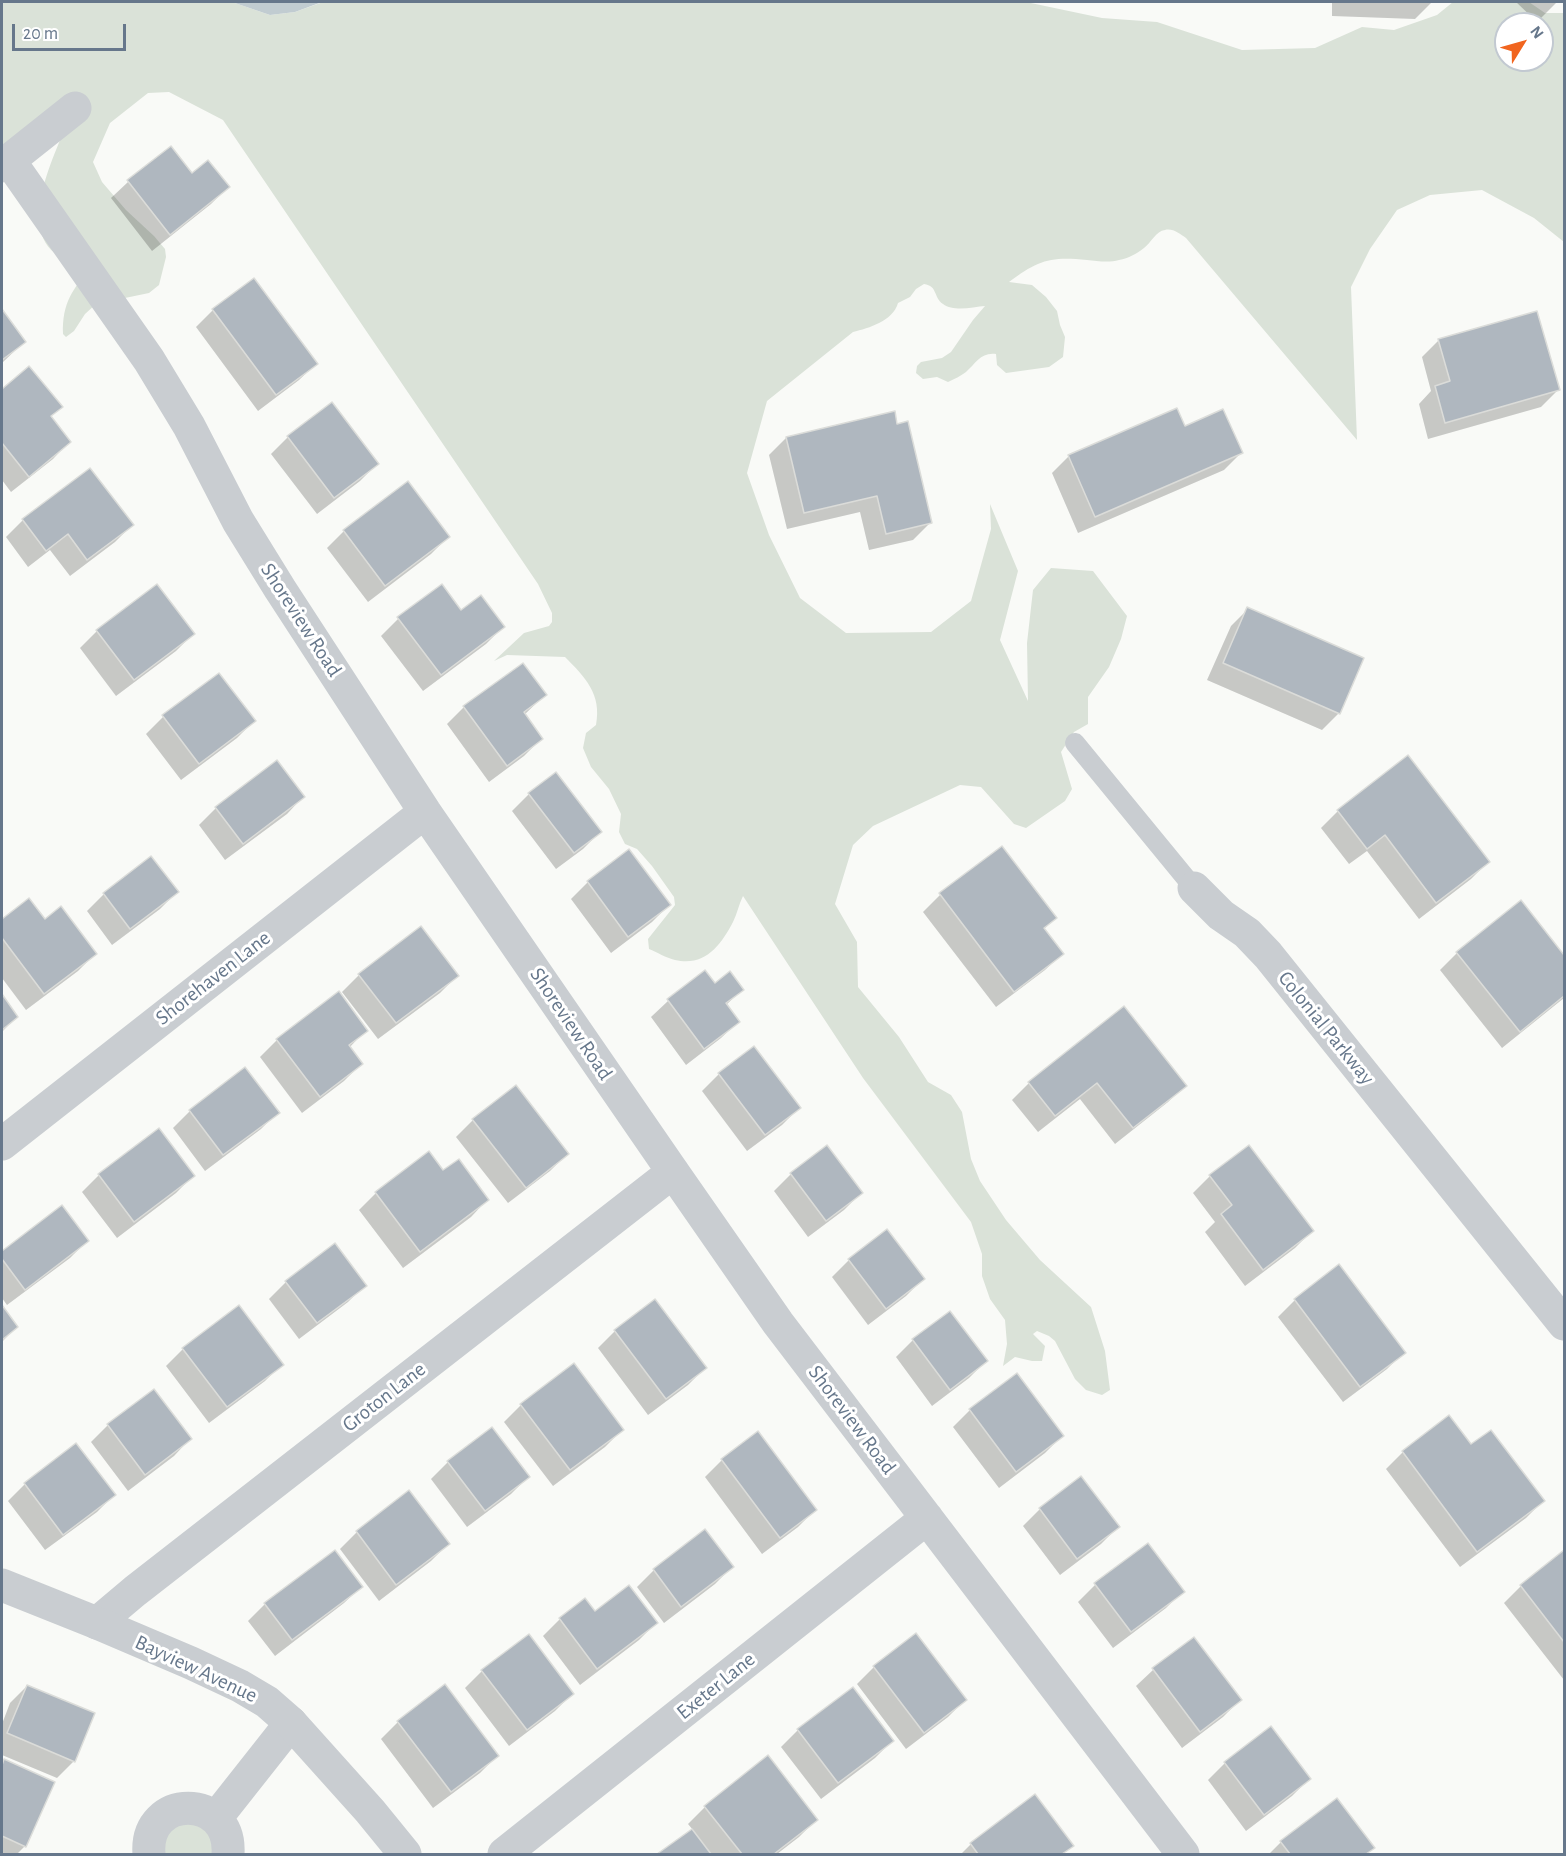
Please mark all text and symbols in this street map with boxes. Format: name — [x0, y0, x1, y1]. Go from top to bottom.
scale bar — [15, 12, 129, 50]
north arrow — [1494, 12, 1554, 72]
text: N — [1527, 23, 1547, 42]
text: 20 m — [23, 25, 58, 43]
street label: Shoreview Road — [255, 559, 347, 681]
street label: Shorehaven Lane — [151, 925, 275, 1031]
street label: Shoreview Road — [524, 963, 618, 1085]
street label: Colonial Parkway — [1273, 966, 1379, 1090]
street label: Groton Lane — [337, 1357, 431, 1437]
street label: Shoreview Road — [803, 1360, 901, 1480]
street label: Bayview Avenue — [131, 1630, 261, 1708]
street label: Exeter Lane — [672, 1647, 760, 1725]

